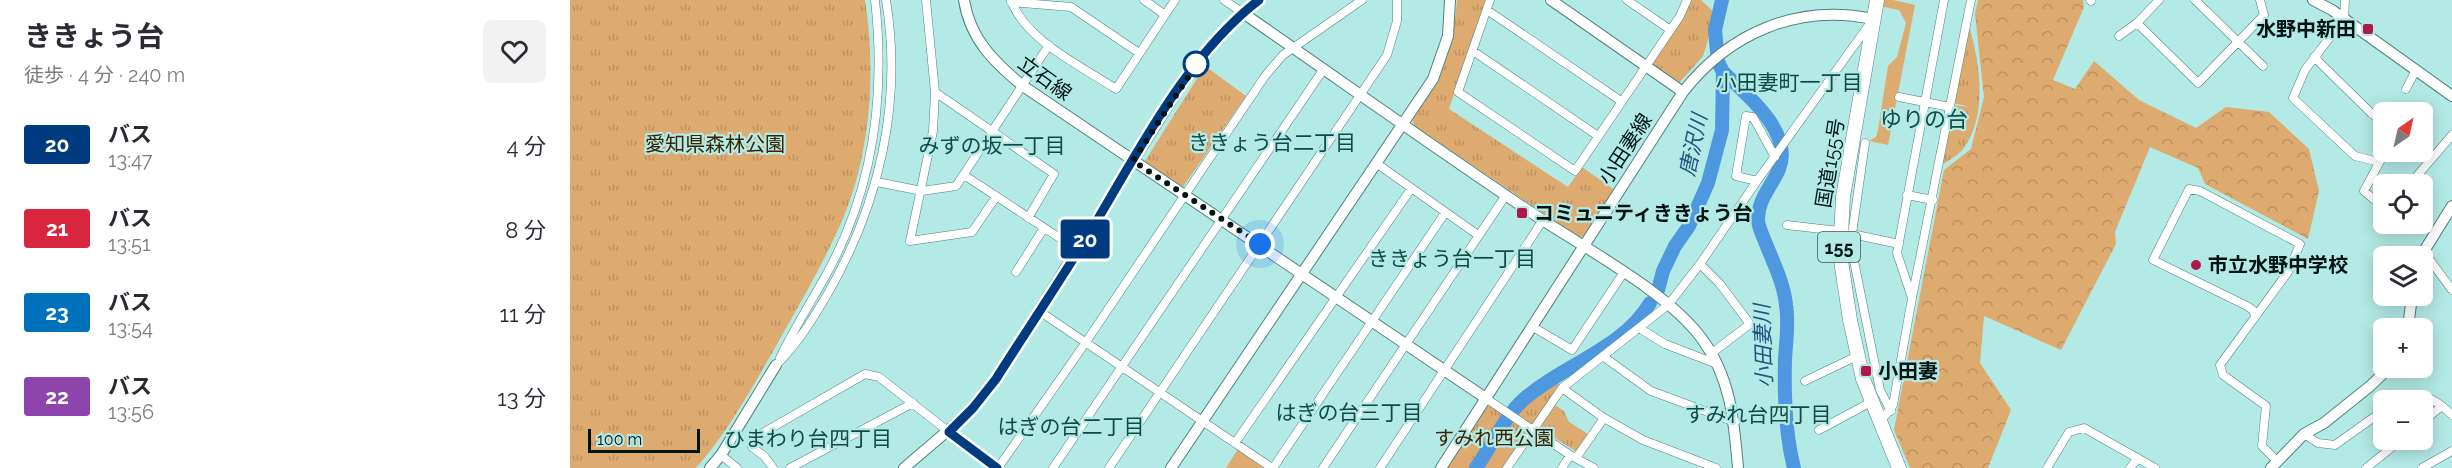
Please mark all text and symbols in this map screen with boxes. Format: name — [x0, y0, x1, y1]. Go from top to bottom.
place label: 水野中新田 — [2256, 17, 2356, 41]
text: ききょう台 — [24, 20, 164, 53]
button: heart — [483, 20, 546, 83]
marker: 水野中新田 — [2361, 22, 2375, 36]
street label: 立石線 — [1014, 51, 1076, 105]
unlabelled marker — [1183, 51, 1209, 77]
text: 徒歩 · 4 分 · 240 m — [24, 63, 185, 87]
district label: 小田妻町一丁目 — [1716, 70, 1863, 95]
north arrow — [2373, 102, 2433, 162]
map controls — [2373, 102, 2433, 450]
district label: ゆりの台 — [1880, 106, 1968, 132]
street label: 小田妻線 — [1593, 109, 1657, 189]
water label: 唐沢川 — [1674, 110, 1712, 178]
street label: 国道155号 — [1811, 116, 1849, 210]
text: バス — [108, 121, 152, 147]
district label: ききょう台二丁目 — [1188, 130, 1356, 155]
text: 20 — [45, 132, 69, 157]
park label: 愛知県森林公園 — [645, 132, 785, 156]
text: 4 分 — [506, 133, 546, 159]
district label: みずの坂一丁目 — [919, 133, 1066, 158]
text: 13:47 — [108, 148, 153, 172]
button: locate — [2373, 174, 2433, 234]
place label: コミュニティききょう台 — [1534, 201, 1753, 225]
text: バス — [108, 205, 152, 231]
marker: コミュニティききょう台 — [1515, 206, 1529, 220]
text: 21 — [46, 216, 68, 241]
text: 8 分 — [505, 217, 546, 243]
line badge: 20 — [1058, 220, 1112, 258]
text: 20 — [1073, 227, 1097, 252]
your location — [1245, 229, 1275, 259]
text: 13:51 — [108, 232, 150, 256]
road number: 155 — [1818, 232, 1860, 262]
district label: ききょう台一丁目 — [1368, 246, 1536, 271]
button: layers — [2373, 246, 2433, 306]
place label: 市立水野中学校 — [2208, 253, 2348, 277]
marker: 市立水野中学校 — [2189, 258, 2203, 272]
text: バス — [108, 289, 152, 315]
text: 23 — [45, 300, 69, 325]
text: 11 分 — [500, 301, 546, 327]
water label: 小田妻川 — [1749, 302, 1777, 388]
text: 13:54 — [108, 316, 153, 340]
button: + — [2373, 318, 2433, 378]
place label: 小田妻 — [1878, 359, 1938, 383]
marker: 小田妻 — [1859, 364, 1873, 378]
text: バス — [108, 373, 152, 399]
text: 22 — [45, 384, 69, 409]
text: 13 分 — [497, 385, 546, 411]
button: − — [2373, 390, 2433, 450]
text: 13:56 — [108, 400, 154, 424]
district label: はぎの台三丁目 — [1276, 400, 1423, 425]
district label: すみれ台四丁目 — [1685, 402, 1832, 427]
district label: はぎの台二丁目 — [998, 414, 1145, 439]
scale bar — [588, 426, 700, 454]
district label: ひまわり台四丁目 — [724, 426, 892, 451]
park label: すみれ西公園 — [1434, 426, 1554, 450]
text: 100 m — [597, 430, 642, 449]

